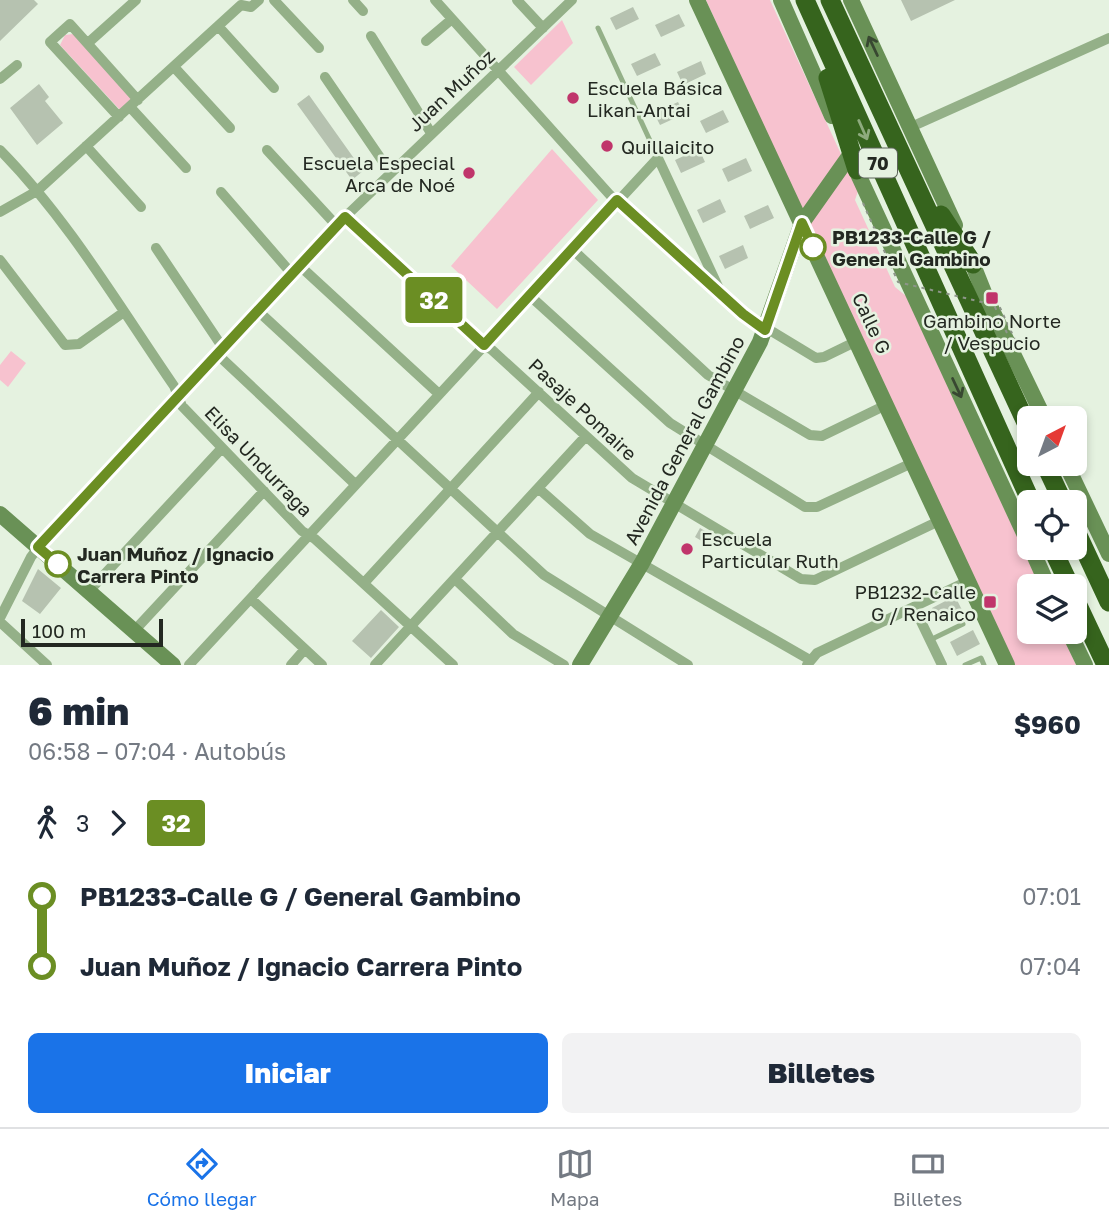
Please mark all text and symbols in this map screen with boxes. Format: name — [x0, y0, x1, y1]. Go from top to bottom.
one-way arrow — [866, 36, 879, 58]
street label: Juan Muñoz — [403, 44, 499, 136]
place label: Escuela Básica Likan-Antai — [587, 76, 723, 121]
marker: Escuela Básica Likan-Antai — [565, 90, 581, 106]
one-way arrow — [857, 118, 870, 140]
place label: Quillaicito — [621, 135, 714, 158]
marker: Quillaicito — [599, 138, 615, 154]
road number: 70 — [859, 148, 897, 178]
place label: Escuela Especial Arca de Noé — [302, 151, 455, 196]
marker: Escuela Especial Arca de Noé — [461, 165, 477, 181]
place label: PB1233-Calle G / General Gambino — [832, 225, 991, 270]
marker: PB1233-Calle G / General Gambino — [800, 234, 826, 260]
line badge: 32 — [402, 277, 466, 323]
text: 32 — [419, 285, 449, 314]
street label: Calle G — [848, 289, 896, 357]
marker: Gambino Norte / Vespucio — [984, 290, 1000, 306]
place label: Gambino Norte / Vespucio — [923, 309, 1061, 354]
street label: Avenida General Gambino — [619, 332, 749, 548]
street label: Pasaje Pomaire — [524, 353, 642, 465]
one-way arrow — [951, 377, 964, 398]
street label: Elisa Undurraga — [200, 401, 318, 521]
north arrow — [1017, 406, 1087, 476]
map controls — [1017, 406, 1087, 644]
button: locate — [1017, 490, 1087, 560]
place label: Escuela Particular Ruth — [701, 527, 839, 572]
marker: Escuela Particular Ruth — [679, 541, 695, 557]
place label: Juan Muñoz / Ignacio Carrera Pinto — [77, 542, 274, 587]
marker: Juan Muñoz / Ignacio Carrera Pinto — [45, 551, 71, 577]
button: layers — [1017, 574, 1087, 644]
place label: PB1232-Calle G / Renaico — [855, 580, 976, 625]
marker: PB1232-Calle G / Renaico — [982, 594, 998, 610]
scale bar — [21, 616, 163, 648]
text: 100 m — [32, 619, 86, 642]
text: 6 min — [28, 688, 129, 733]
text: $960 — [1014, 709, 1081, 740]
text: 06:58 – 07:04 · Autobús — [28, 737, 286, 765]
icon: walk — [28, 804, 66, 842]
icon: forward — [99, 804, 137, 842]
text: 32 — [161, 808, 191, 837]
text: 3 — [76, 809, 89, 837]
text: PB1233-Calle G / General Gambino — [80, 881, 521, 912]
text: 07:01 — [1022, 882, 1081, 910]
text: Juan Muñoz / Ignacio Carrera Pinto — [80, 951, 522, 982]
text: 07:04 — [1019, 952, 1081, 980]
button: Iniciar — [28, 1033, 548, 1113]
button: Billetes — [562, 1033, 1081, 1113]
tab: Cómo llegar — [147, 1145, 257, 1210]
tab: Mapa — [550, 1145, 600, 1210]
tab: Billetes — [893, 1145, 962, 1210]

